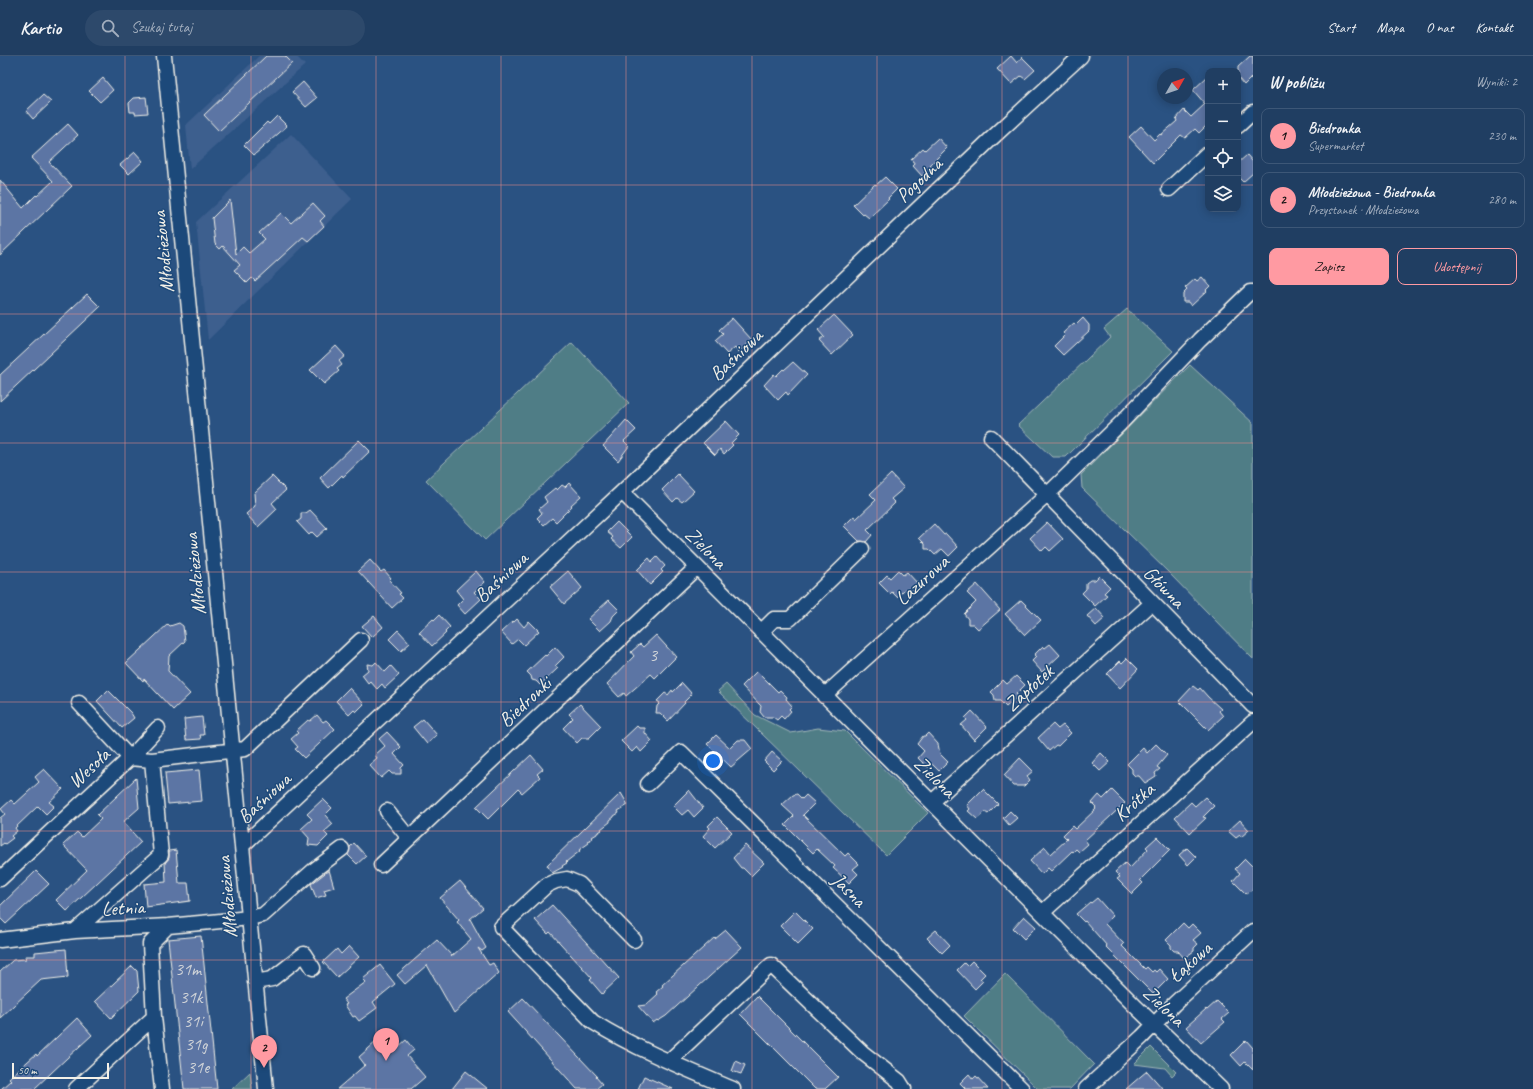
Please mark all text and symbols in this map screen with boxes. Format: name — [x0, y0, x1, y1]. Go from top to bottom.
search box — [85, 10, 365, 46]
text: Kartio — [20, 16, 61, 40]
icon: search — [99, 17, 121, 39]
text: Szukaj tutaj — [131, 18, 192, 37]
text: Start — [1327, 19, 1355, 36]
text: Mapa — [1377, 19, 1404, 36]
text: O nas — [1426, 19, 1453, 36]
text: Kontakt — [1475, 19, 1513, 36]
north arrow — [1157, 68, 1193, 104]
map controls — [1205, 68, 1241, 212]
button: + — [1205, 68, 1241, 104]
text: W pobliżu — [1269, 72, 1324, 93]
text: Wyniki: 2 — [1476, 74, 1517, 90]
button: − — [1205, 104, 1241, 140]
text: Biedronka — [1308, 119, 1360, 138]
text: 1 — [1280, 128, 1286, 144]
text: 230 m — [1488, 128, 1516, 144]
text: Supermarket — [1308, 138, 1363, 154]
button: locate — [1205, 140, 1241, 176]
street label: Pogodna — [891, 151, 949, 208]
button: layers — [1205, 176, 1241, 212]
text: Młodzieżowa - Biedronka — [1308, 183, 1435, 202]
text: 2 — [1280, 192, 1286, 208]
text: 280 m — [1488, 192, 1516, 208]
text: Przystanek · Młodzieżowa — [1308, 202, 1418, 218]
street label: Młodzieżowa — [146, 208, 180, 294]
button: Zapisz — [1269, 248, 1389, 285]
button: Udostępnij — [1397, 248, 1517, 285]
street label: Baśniowa — [704, 322, 769, 386]
street label: Zielona — [680, 522, 733, 575]
street label: Młodzieżowa — [178, 530, 212, 616]
street label: Baśniowa — [469, 545, 534, 608]
street label: Lazurowa — [890, 548, 955, 611]
street label: Główna — [1138, 561, 1191, 614]
house number: 3 — [649, 644, 659, 666]
street label: Zapłotek — [999, 658, 1060, 717]
street label: Biedronki — [493, 670, 558, 733]
street label: Wesoła — [63, 742, 116, 794]
your location — [703, 751, 723, 771]
street label: Zielona — [909, 751, 962, 804]
street label: Baśniowa — [232, 766, 297, 829]
street label: Krótka — [1108, 776, 1161, 827]
street label: Młodzieżowa — [211, 853, 243, 939]
street label: Jasna — [826, 867, 873, 914]
street label: Letnia — [101, 894, 147, 922]
street label: Łąkowa — [1163, 935, 1218, 988]
house number: 31m — [175, 958, 203, 980]
street label: Zielona — [1138, 980, 1191, 1033]
house number: 31k — [180, 986, 204, 1008]
house number: 31i — [183, 1010, 205, 1032]
pin: 1 — [373, 1028, 399, 1061]
house number: 31g — [185, 1033, 209, 1055]
pin: 2 — [251, 1035, 277, 1068]
house number: 31e — [187, 1056, 210, 1078]
scale bar — [12, 1061, 109, 1080]
text: 50 m — [18, 1063, 37, 1077]

